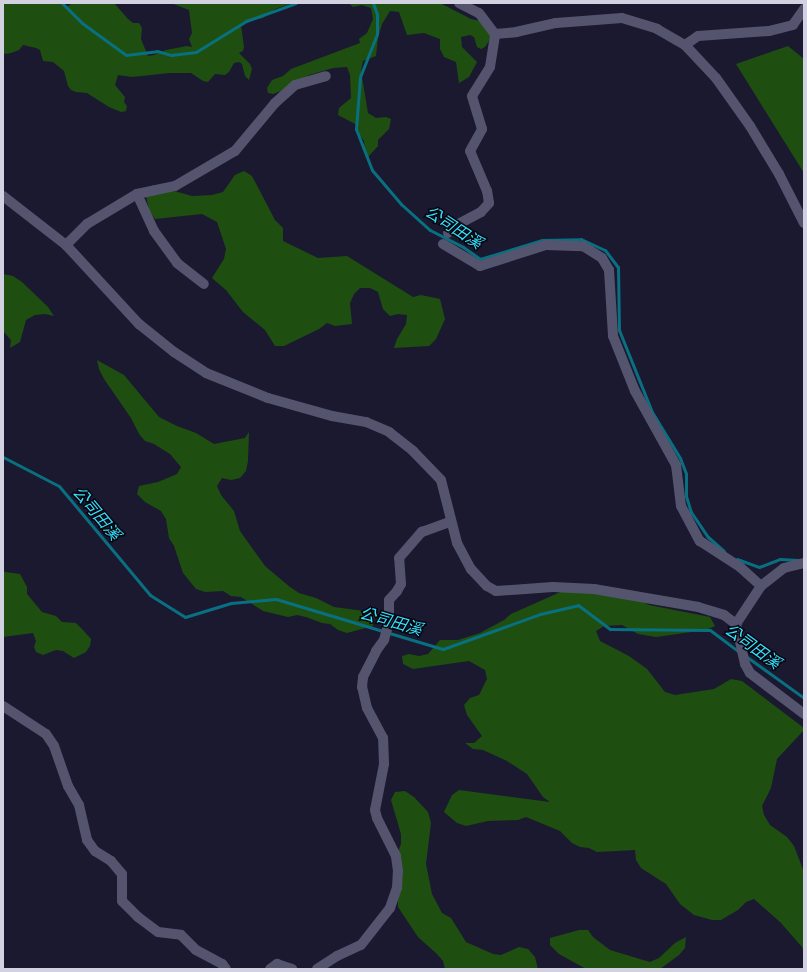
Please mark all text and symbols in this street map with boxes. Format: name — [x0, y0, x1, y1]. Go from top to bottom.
water label: 公司田溪 — [422, 202, 486, 252]
water label: 公司田溪 — [69, 482, 125, 544]
water label: 公司田溪 — [358, 603, 424, 639]
water label: 公司田溪 — [721, 619, 785, 673]

